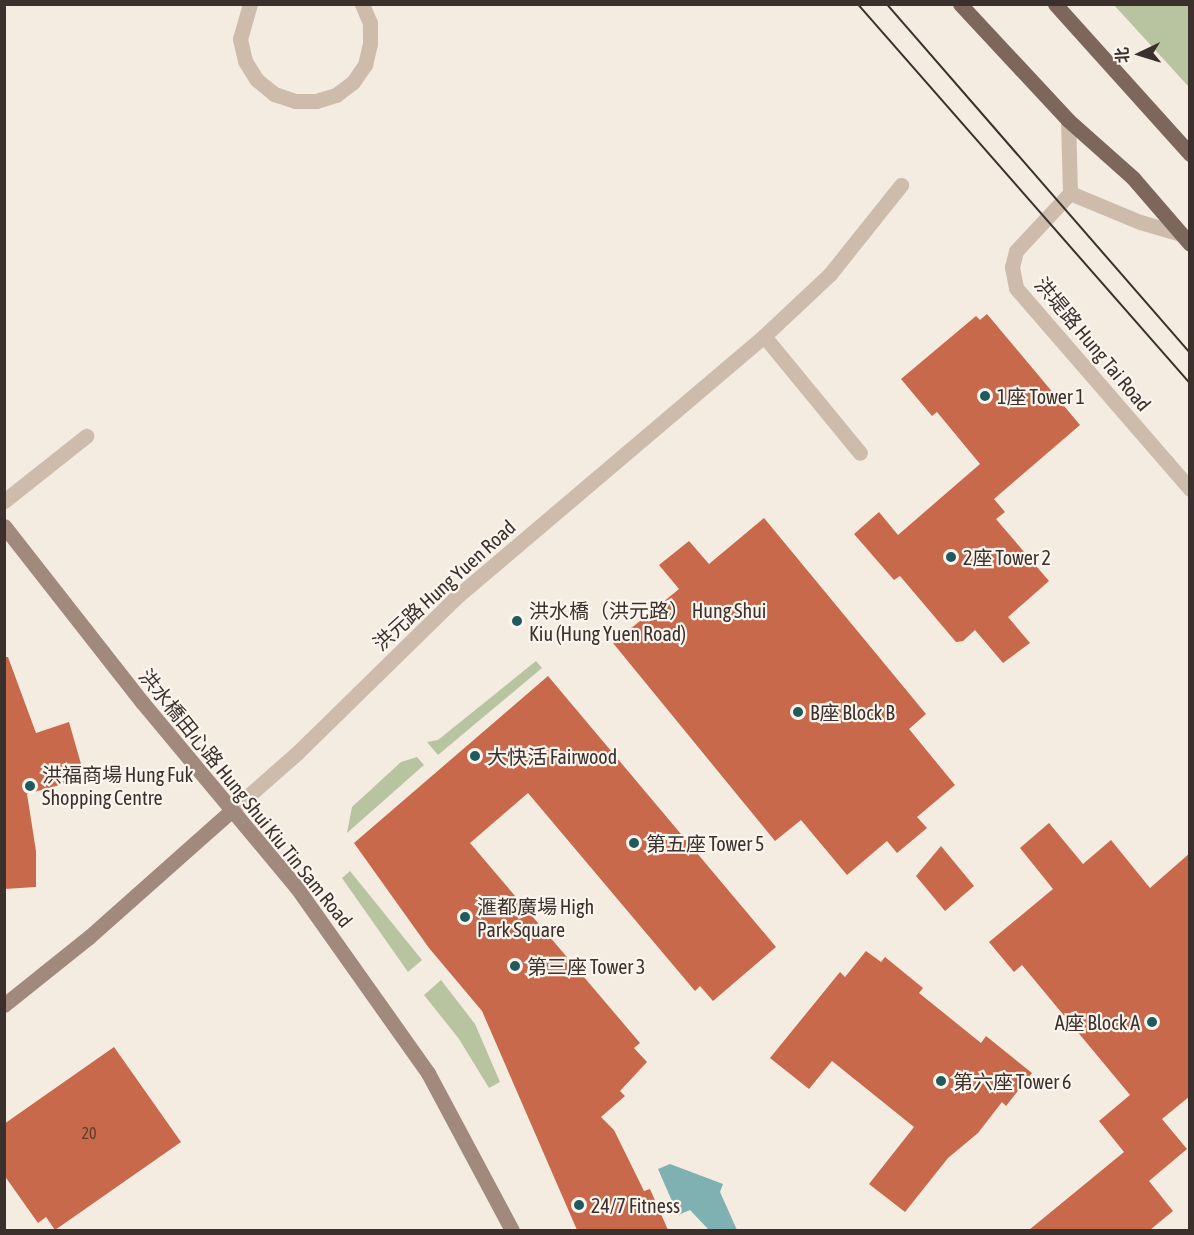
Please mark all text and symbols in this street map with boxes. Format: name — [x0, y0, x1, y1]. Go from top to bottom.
north arrow — [1110, 24, 1170, 84]
text: 北 — [1113, 47, 1132, 64]
street label: 洪堤路 Hung Tai Road — [1030, 272, 1156, 416]
place label: 1座 Tower 1 — [997, 384, 1085, 408]
marker: 1座 Tower 1 — [978, 389, 992, 403]
street label: 洪元路 Hung Yuen Road — [368, 515, 520, 655]
place label: 2座 Tower 2 — [963, 545, 1051, 569]
marker: 2座 Tower 2 — [944, 550, 958, 564]
place label: 洪水橋（洪元路） Hung Shui Kiu (Hung Yuen Road) — [529, 598, 766, 645]
marker: 洪水橋（洪元路） Hung Shui Kiu (Hung Yuen Road) — [510, 614, 524, 628]
street label: 洪水橋田心路 Hung Shui Kiu Tin Sam Road — [134, 664, 358, 932]
place label: B座 Block B — [810, 700, 895, 724]
marker: B座 Block B — [791, 705, 805, 719]
place label: 大快活 Fairwood — [487, 744, 617, 768]
marker: 大快活 Fairwood — [468, 749, 482, 763]
place label: 洪福商場 Hung Fuk Shopping Centre — [42, 762, 193, 809]
marker: 洪福商場 Hung Fuk Shopping Centre — [23, 779, 37, 793]
place label: 第五座 Tower 5 — [646, 831, 764, 855]
marker: 第五座 Tower 5 — [627, 836, 641, 850]
place label: 滙都廣場 High Park Square — [477, 894, 594, 941]
marker: 滙都廣場 High Park Square — [458, 910, 472, 924]
place label: 第三座 Tower 3 — [527, 954, 645, 978]
marker: 第三座 Tower 3 — [508, 959, 522, 973]
place label: A座 Block A — [1055, 1010, 1140, 1034]
marker: A座 Block A — [1145, 1015, 1159, 1029]
place label: 第六座 Tower 6 — [953, 1069, 1071, 1093]
marker: 第六座 Tower 6 — [934, 1074, 948, 1088]
house number: 20 — [81, 1123, 97, 1143]
place label: 24/7 Fitness — [591, 1193, 680, 1217]
marker: 24/7 Fitness — [572, 1198, 586, 1212]

